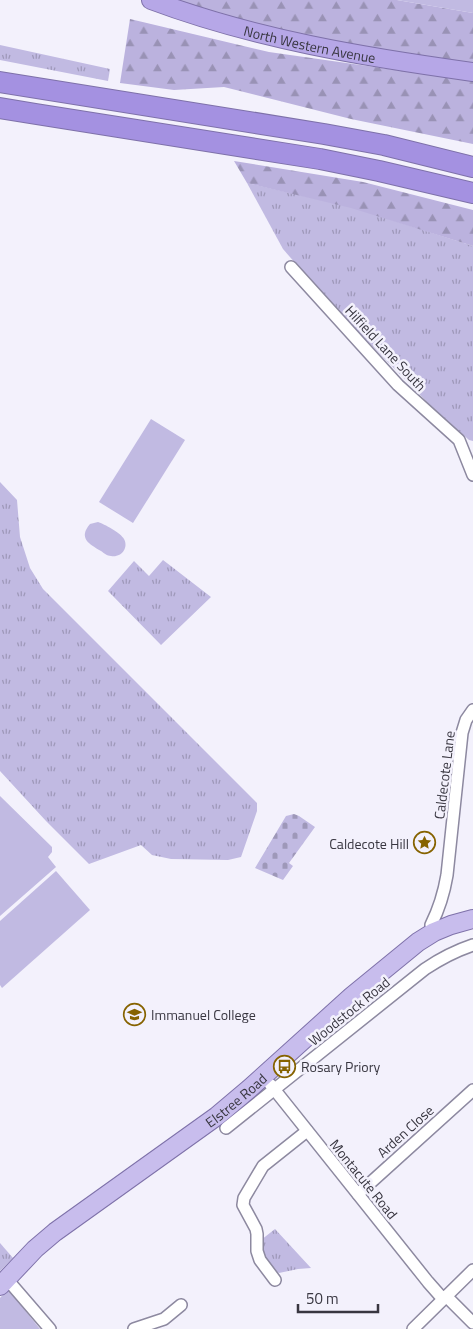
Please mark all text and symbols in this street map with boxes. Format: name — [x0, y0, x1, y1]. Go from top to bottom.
street label: North Western Avenue — [242, 19, 377, 68]
street label: Hilfield Lane South — [341, 300, 431, 396]
street label: Caldecote Lane — [428, 730, 460, 820]
place icon: Caldecote Hill — [413, 831, 437, 855]
place label: Caldecote Hill — [329, 833, 409, 854]
street label: Woodstock Road — [304, 972, 394, 1050]
school or university icon: Immanuel College — [123, 1002, 147, 1026]
place label: Immanuel College — [151, 1004, 256, 1025]
bus stop icon: Rosary Priory — [273, 1054, 297, 1078]
place label: Rosary Priory — [301, 1056, 381, 1077]
street label: Elstree Road — [200, 1068, 271, 1132]
street label: Arden Close — [372, 1100, 438, 1162]
street label: Montacute Road — [325, 1135, 403, 1223]
scale bar — [298, 1282, 378, 1314]
text: 50 m — [306, 1287, 339, 1310]

